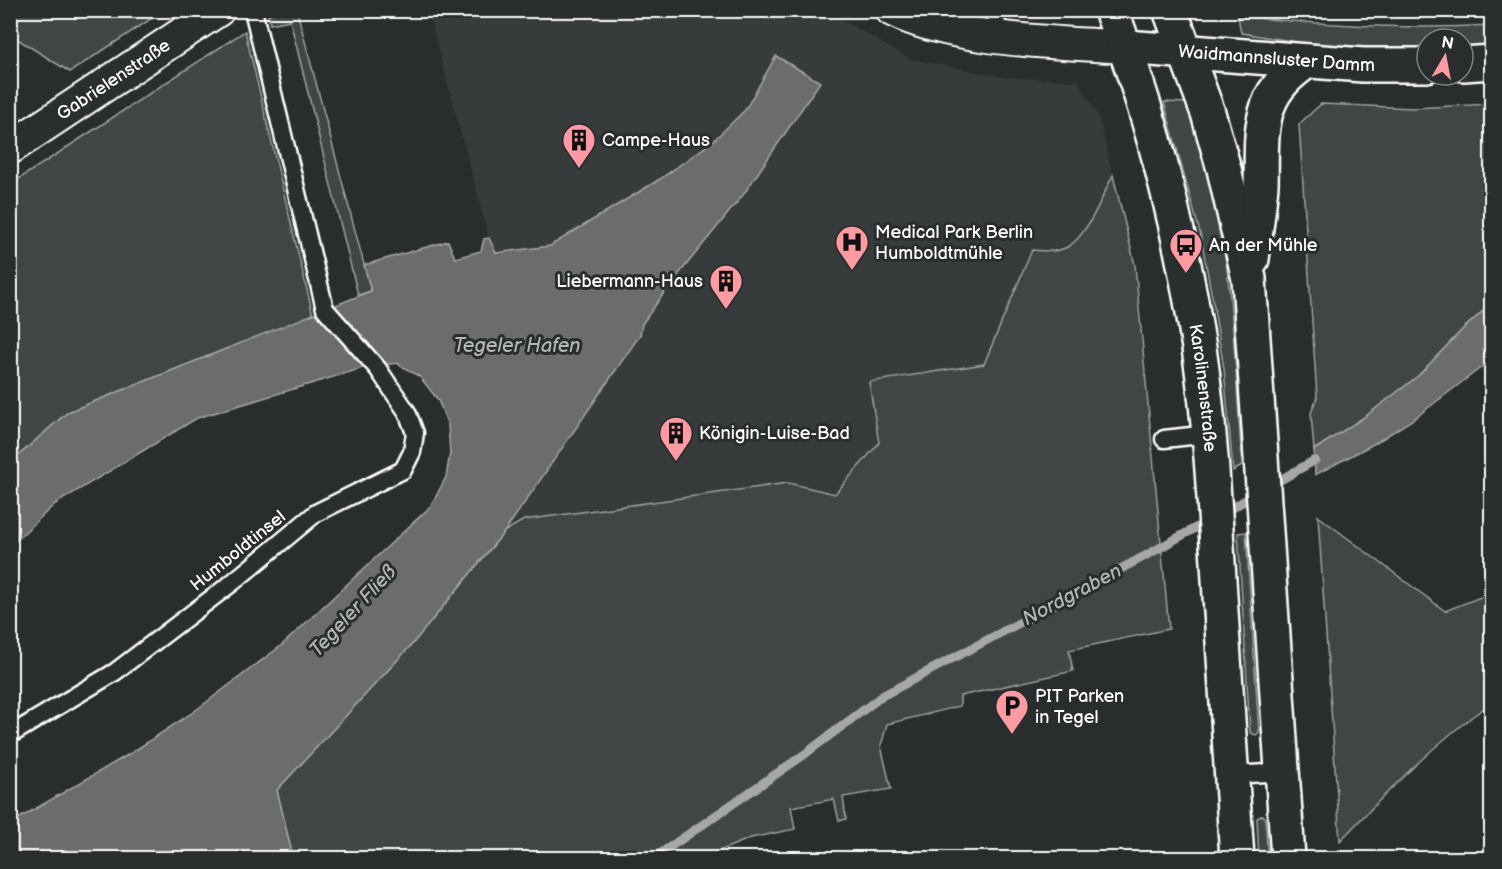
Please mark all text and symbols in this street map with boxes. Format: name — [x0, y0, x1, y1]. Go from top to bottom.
north arrow — [1415, 27, 1475, 87]
text: N — [1440, 33, 1455, 54]
street label: Gabrielenstraße — [53, 34, 174, 125]
street label: Waidmannsluster Damm — [1177, 41, 1375, 76]
building icon: Campe-Haus — [561, 122, 597, 169]
place label: Campe-Haus — [602, 130, 710, 151]
place label: Medical Park Berlin Humboldtmühle — [875, 222, 1033, 264]
hospital icon: Medical Park Berlin Humboldtmühle — [834, 224, 870, 271]
bus stop icon: An der Mühle — [1168, 227, 1204, 274]
place label: An der Mühle — [1209, 235, 1318, 256]
building icon: Liebermann-Haus — [708, 263, 744, 310]
place label: Liebermann-Haus — [556, 271, 703, 292]
street label: Karolinenstraße — [1185, 322, 1221, 453]
water label: Tegeler Hafen — [454, 334, 580, 358]
building icon: Königin-Luise-Bad — [658, 415, 694, 462]
place label: Königin-Luise-Bad — [699, 423, 850, 444]
street label: Humboldtinsel — [186, 506, 290, 596]
water label: Nordgraben — [1018, 559, 1126, 631]
water label: Tegeler Fließ — [304, 560, 402, 662]
place label: PIT Parken in Tegel — [1035, 686, 1124, 728]
parking icon: PIT Parken in Tegel — [994, 688, 1030, 735]

